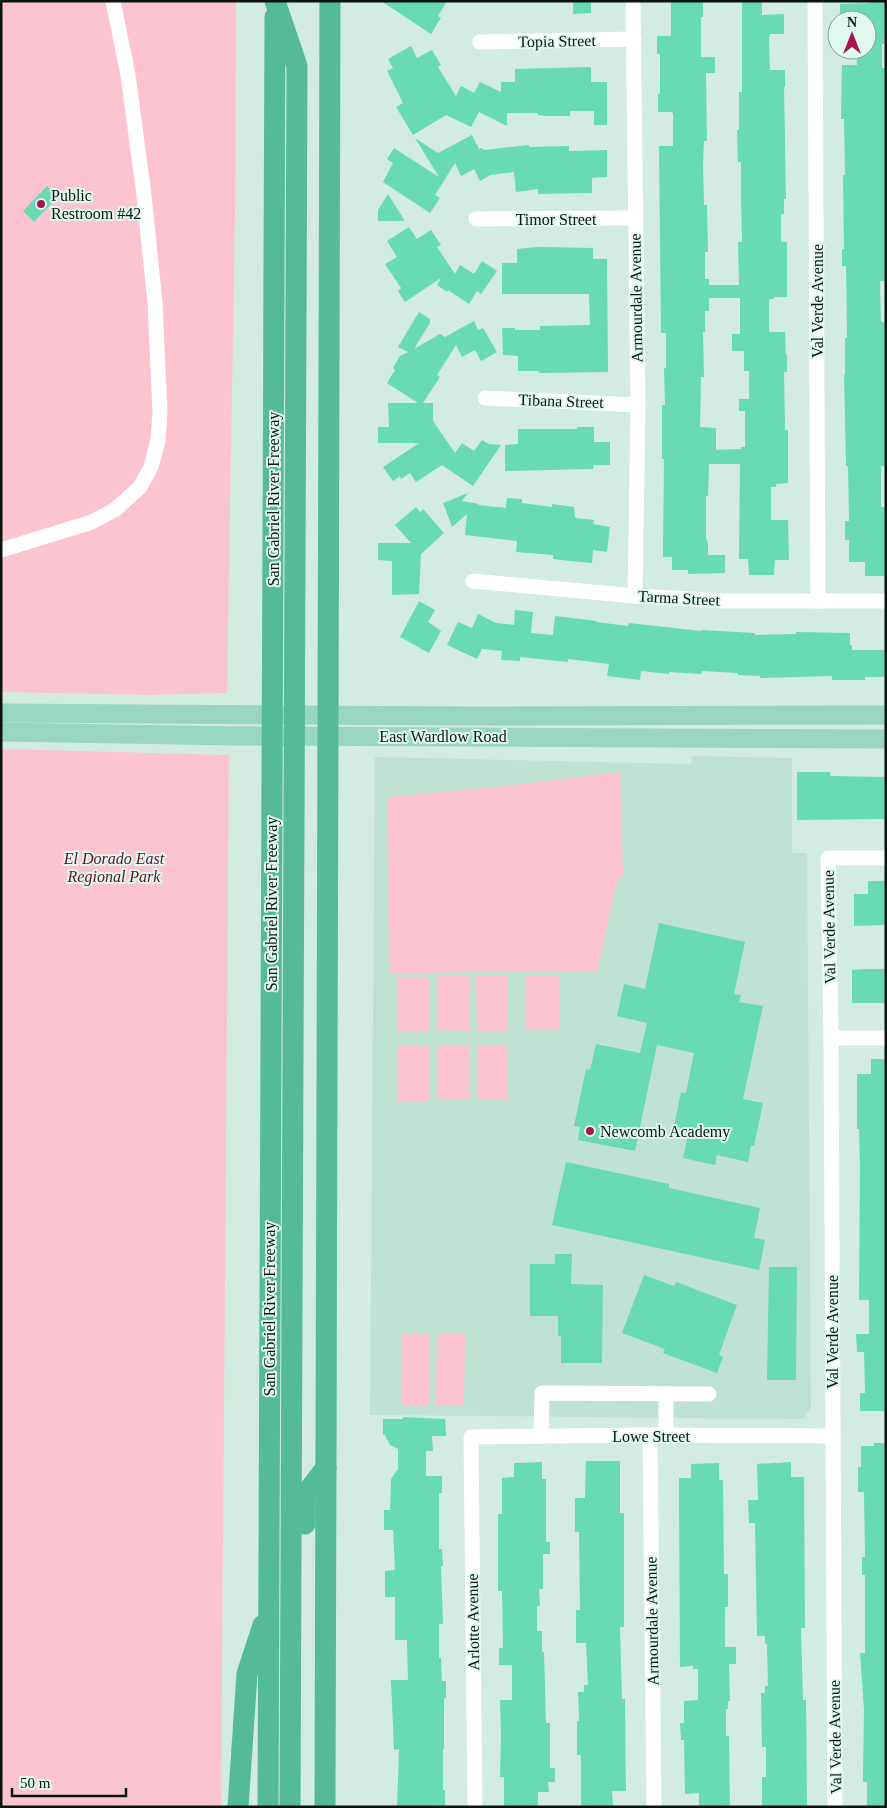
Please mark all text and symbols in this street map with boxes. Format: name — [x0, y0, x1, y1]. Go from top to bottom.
north arrow — [827, 10, 877, 60]
text: N — [847, 15, 857, 30]
street label: Topia Street — [518, 32, 596, 51]
place label: Public Restroom #42 — [51, 187, 141, 222]
marker: Public Restroom #42 — [35, 198, 47, 210]
street label: Timor Street — [516, 211, 597, 228]
street label: Armourdale Avenue — [626, 233, 646, 363]
street label: Val Verde Avenue — [809, 244, 826, 358]
street label: Tibana Street — [518, 391, 604, 411]
street label: San Gabriel River Freeway — [265, 412, 283, 586]
street label: Tarma Street — [638, 587, 721, 609]
street label: East Wardlow Road — [379, 728, 507, 745]
street label: San Gabriel River Freeway — [263, 817, 281, 991]
park label: El Dorado East Regional Park — [63, 850, 165, 886]
street label: Val Verde Avenue — [820, 870, 838, 984]
place label: Newcomb Academy — [600, 1123, 730, 1141]
marker: Newcomb Academy — [584, 1125, 596, 1137]
street label: San Gabriel River Freeway — [261, 1222, 279, 1396]
street label: Val Verde Avenue — [824, 1275, 841, 1389]
street label: Lowe Street — [612, 1428, 690, 1445]
street label: Armourdale Avenue — [642, 1556, 662, 1686]
street label: Arlotte Avenue — [464, 1573, 482, 1671]
street label: Val Verde Avenue — [826, 1680, 844, 1794]
scale bar — [12, 1766, 126, 1798]
text: 50 m — [20, 1775, 51, 1791]

